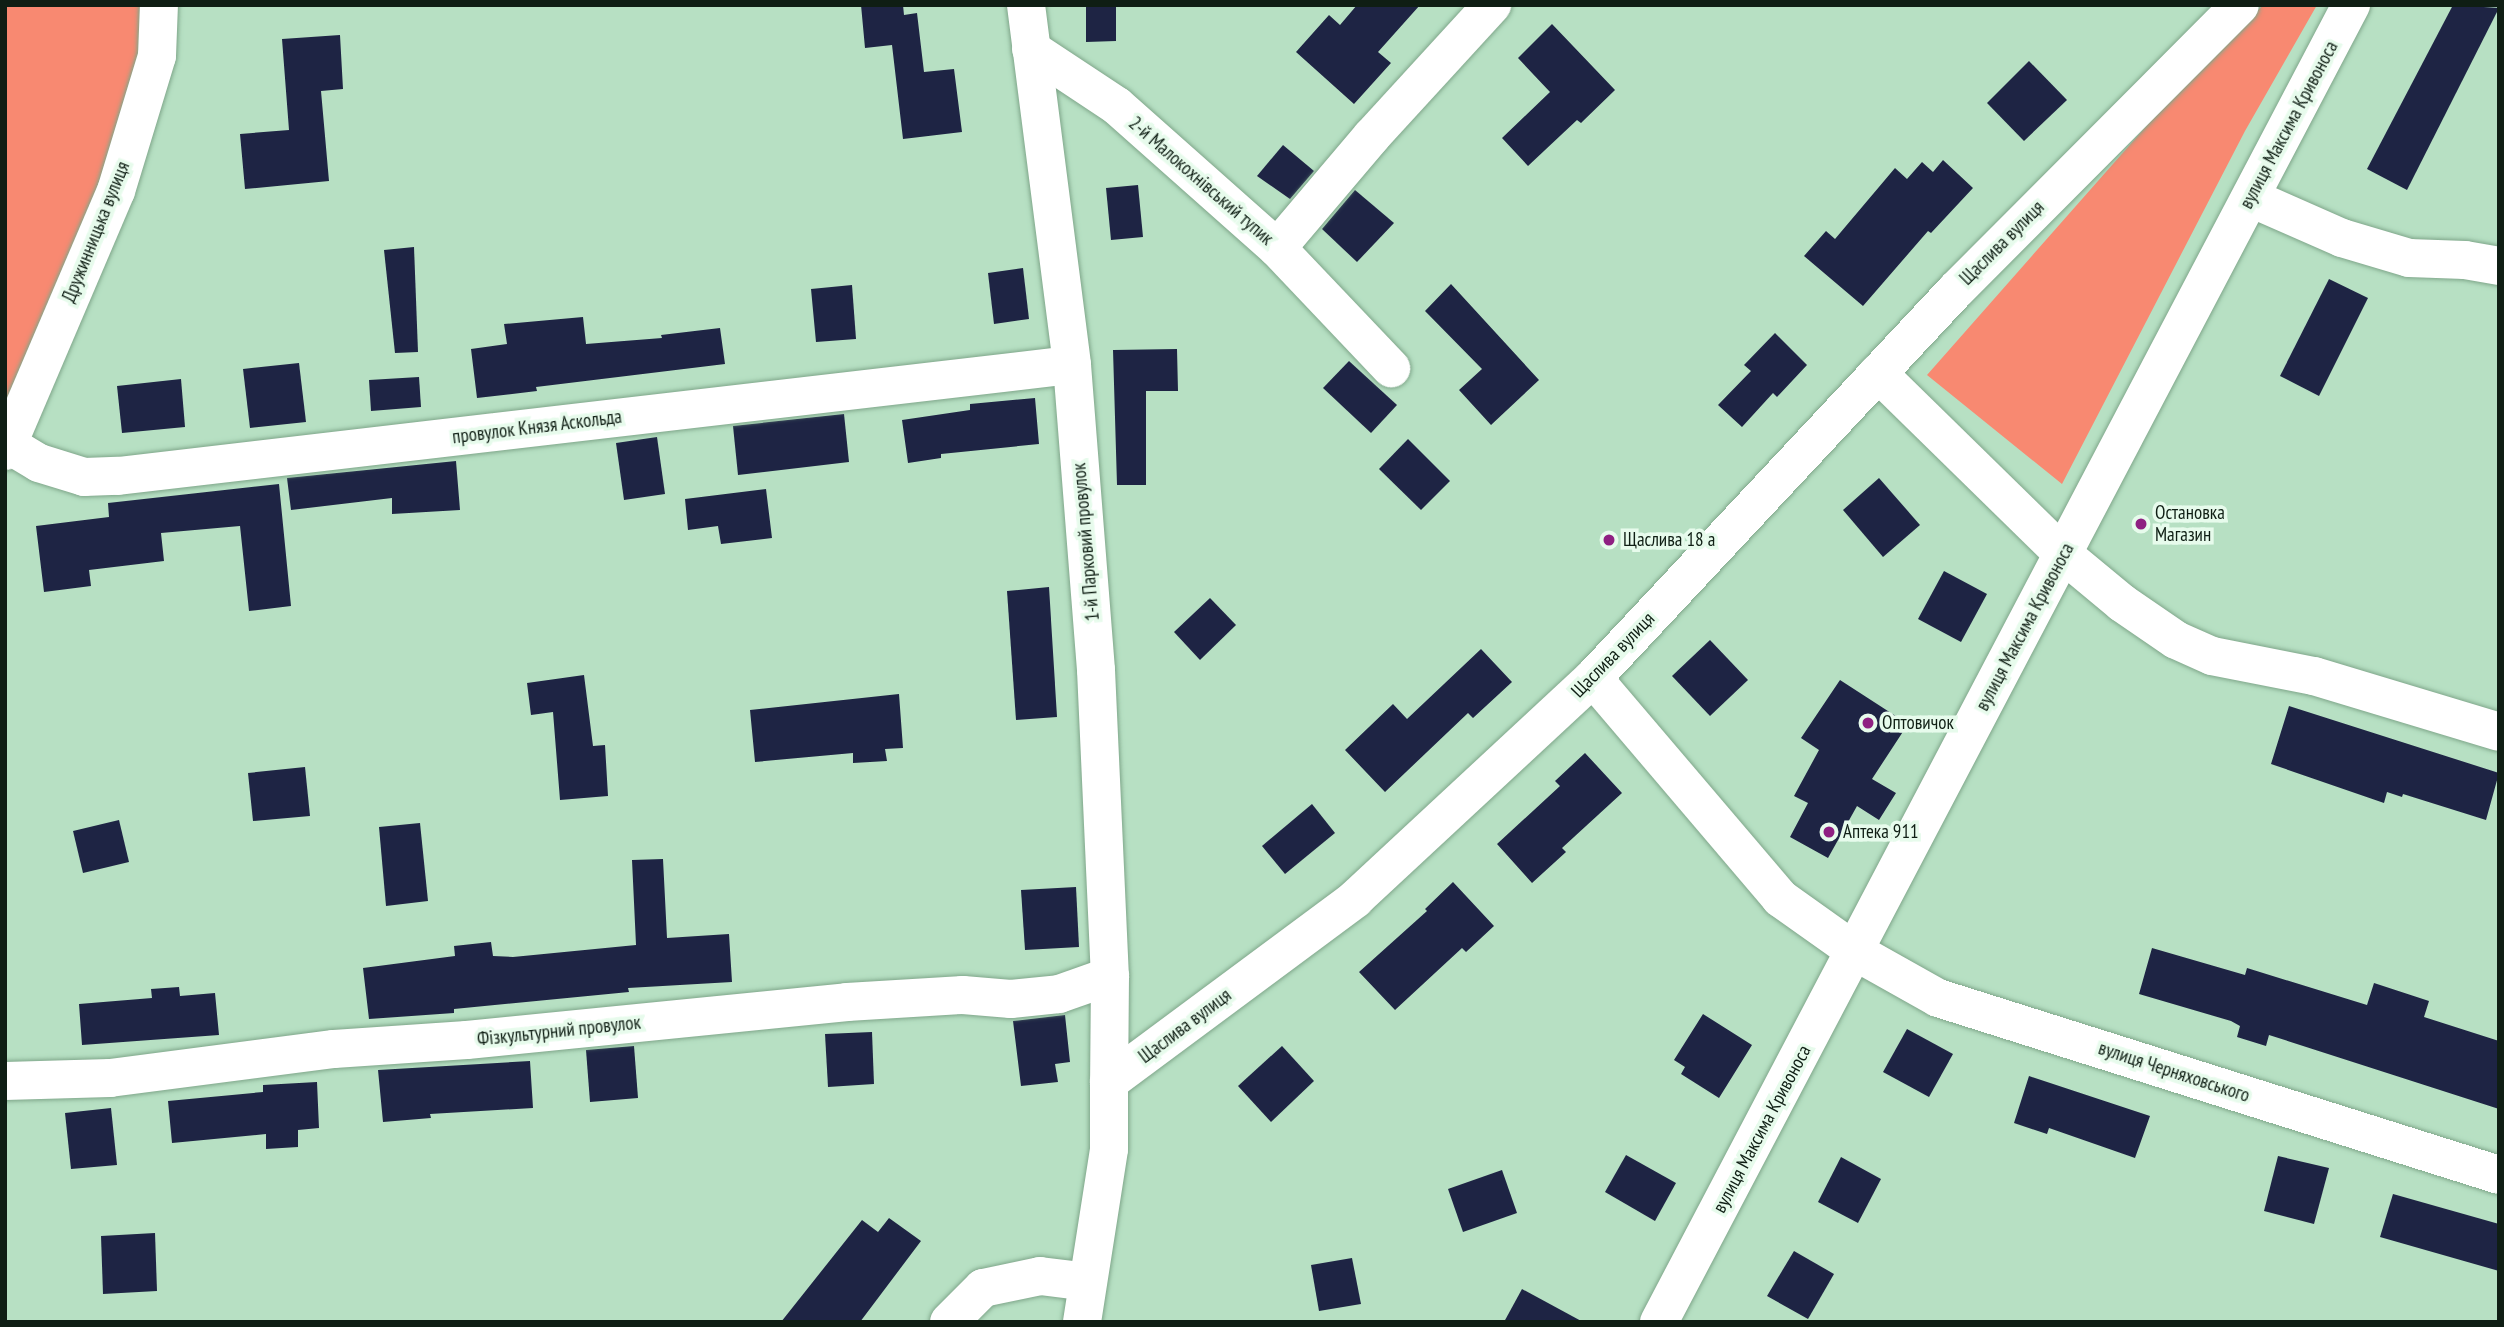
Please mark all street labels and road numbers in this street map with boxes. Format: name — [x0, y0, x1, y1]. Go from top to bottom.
street label: вулиця Максима Кривоноса — [2235, 37, 2343, 213]
street label: 2-й Малокохнівський тупик — [1124, 112, 1278, 250]
street label: Дружинницька вулиця — [57, 158, 135, 306]
street label: Щаслива вулиця — [1955, 196, 2049, 290]
street label: провулок Князя Аскольда — [451, 405, 623, 449]
street label: 1-й Парковий провулок — [1068, 462, 1104, 622]
street label: вулиця Максима Кривоноса — [1971, 539, 2079, 715]
street label: Щаслива вулиця — [1567, 608, 1659, 702]
street label: Щаслива вулиця — [1134, 984, 1236, 1068]
street label: Фізкультурний провулок — [476, 1011, 642, 1051]
street label: вулиця Черняховського — [2095, 1037, 2253, 1107]
street label: вулиця Максима Кривоноса — [1708, 1041, 1816, 1217]

